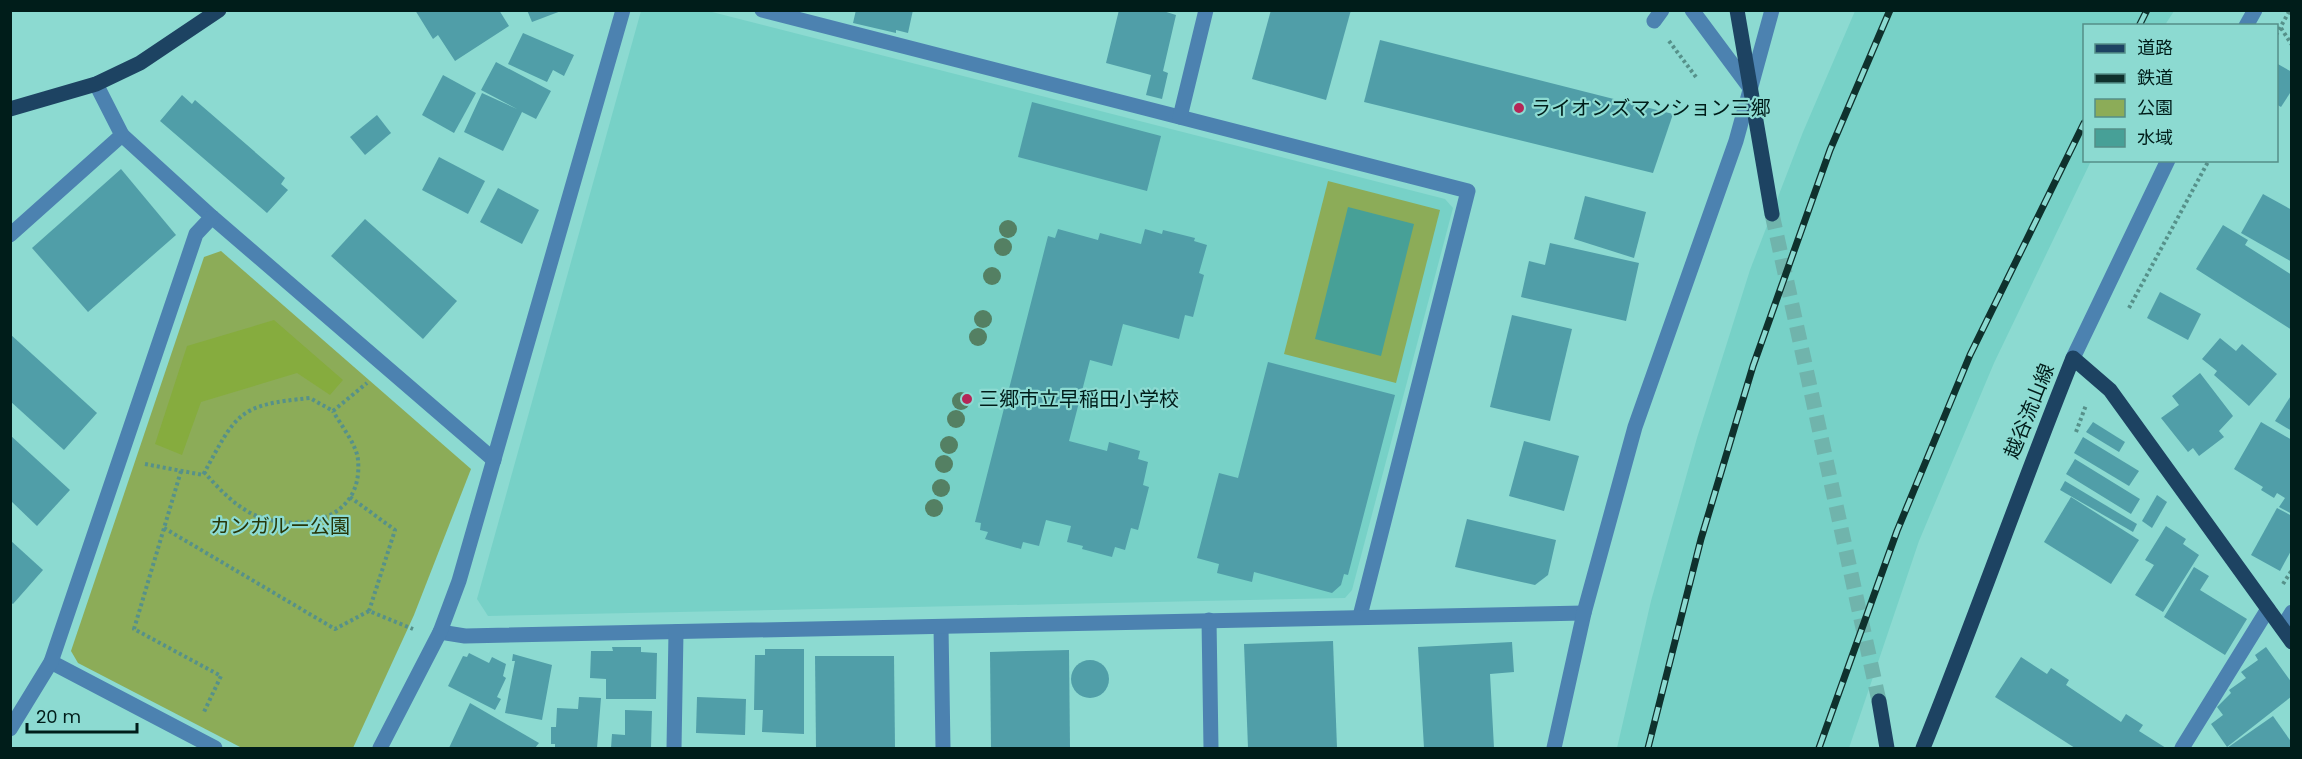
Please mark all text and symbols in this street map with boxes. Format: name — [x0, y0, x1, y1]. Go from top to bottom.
legend — [2083, 24, 2278, 162]
text: 道路 — [2137, 35, 2173, 60]
text: 鉄道 — [2137, 65, 2173, 90]
place label: ライオンズマンション三郷 — [1531, 94, 1771, 122]
text: 公園 — [2137, 95, 2173, 120]
marker: ライオンズマンション三郷 — [1512, 101, 1526, 115]
text: 水域 — [2137, 125, 2173, 150]
street label: 越谷流山線 — [1997, 359, 2061, 463]
place label: 三郷市立早稲田小学校 — [979, 385, 1179, 413]
marker: 三郷市立早稲田小学校 — [960, 392, 974, 406]
park label: カンガルー公園 — [210, 512, 350, 540]
scale bar — [27, 696, 136, 734]
text: 20 m — [36, 704, 81, 729]

